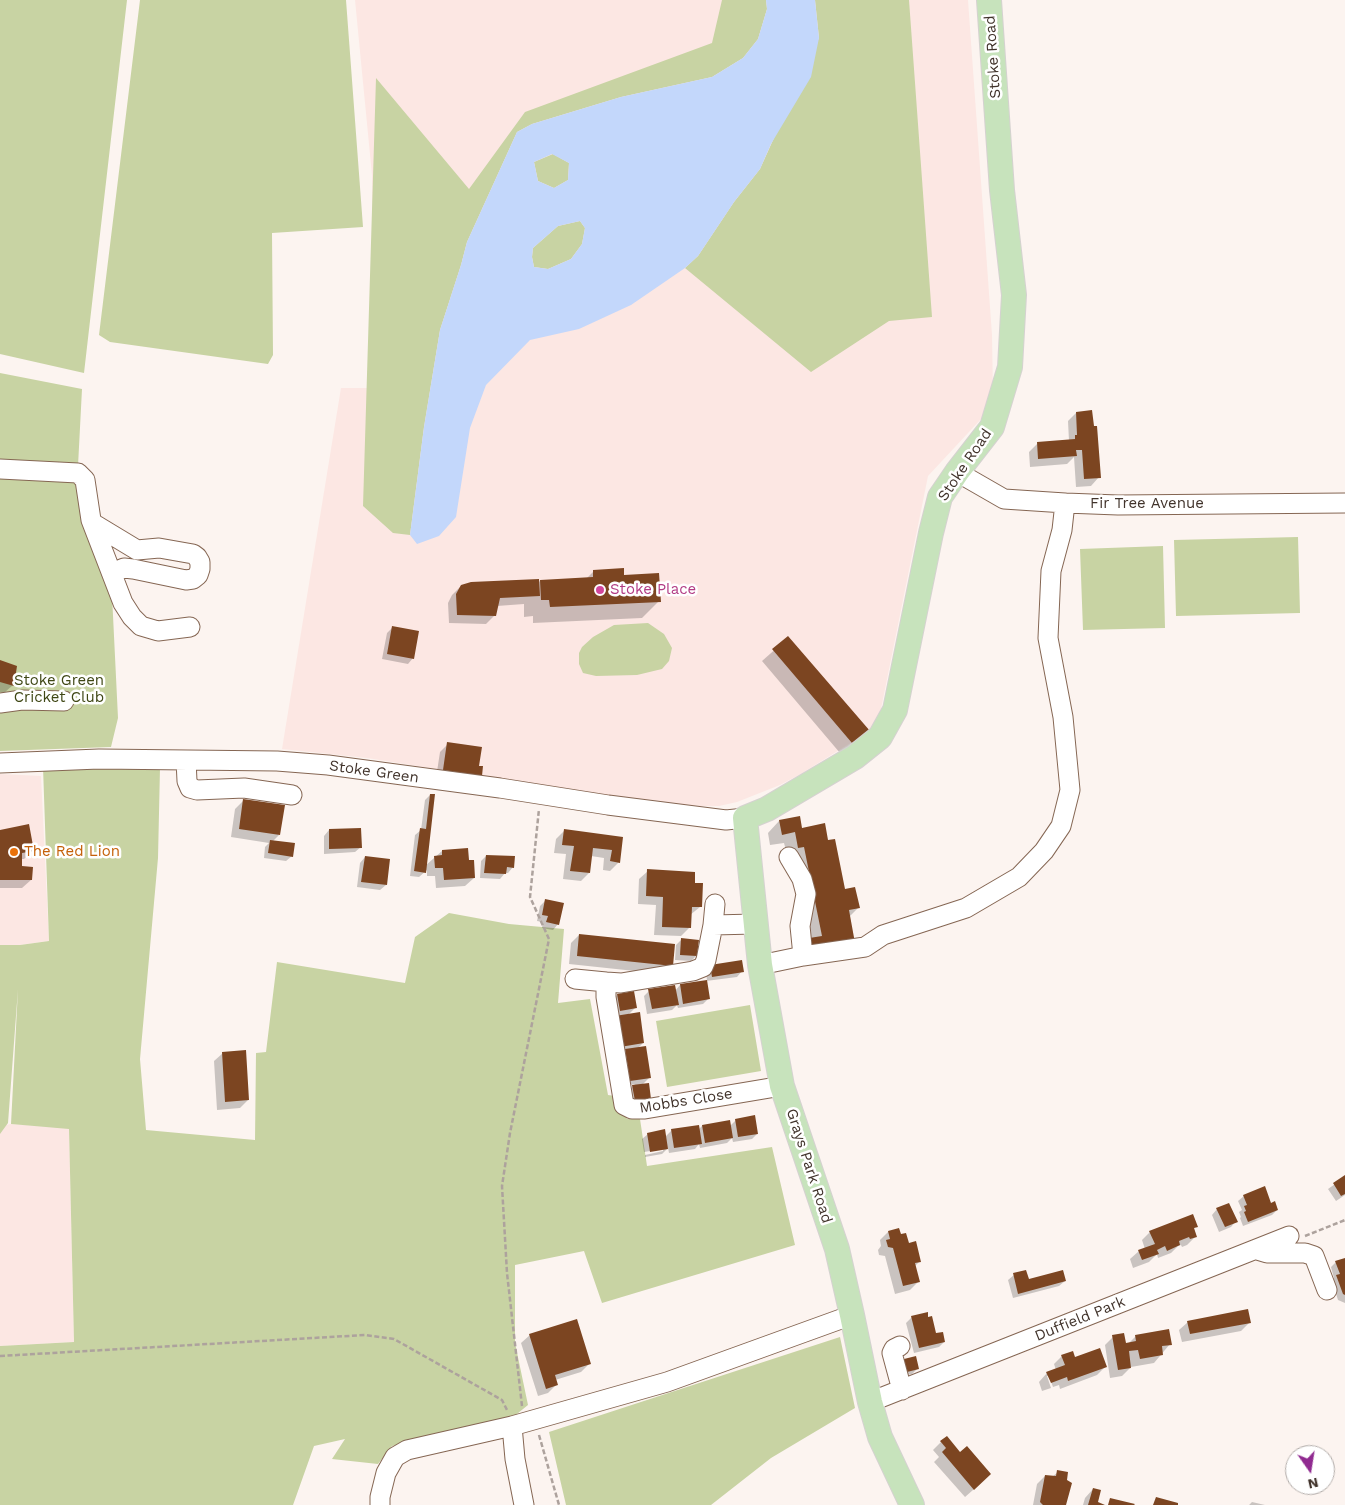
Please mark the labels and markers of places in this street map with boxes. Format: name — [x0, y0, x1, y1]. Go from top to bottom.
place label: Stoke Place — [610, 581, 696, 599]
marker: Stoke Place — [594, 584, 606, 596]
place label: The Red Lion — [24, 843, 120, 861]
marker: The Red Lion — [8, 846, 20, 858]

